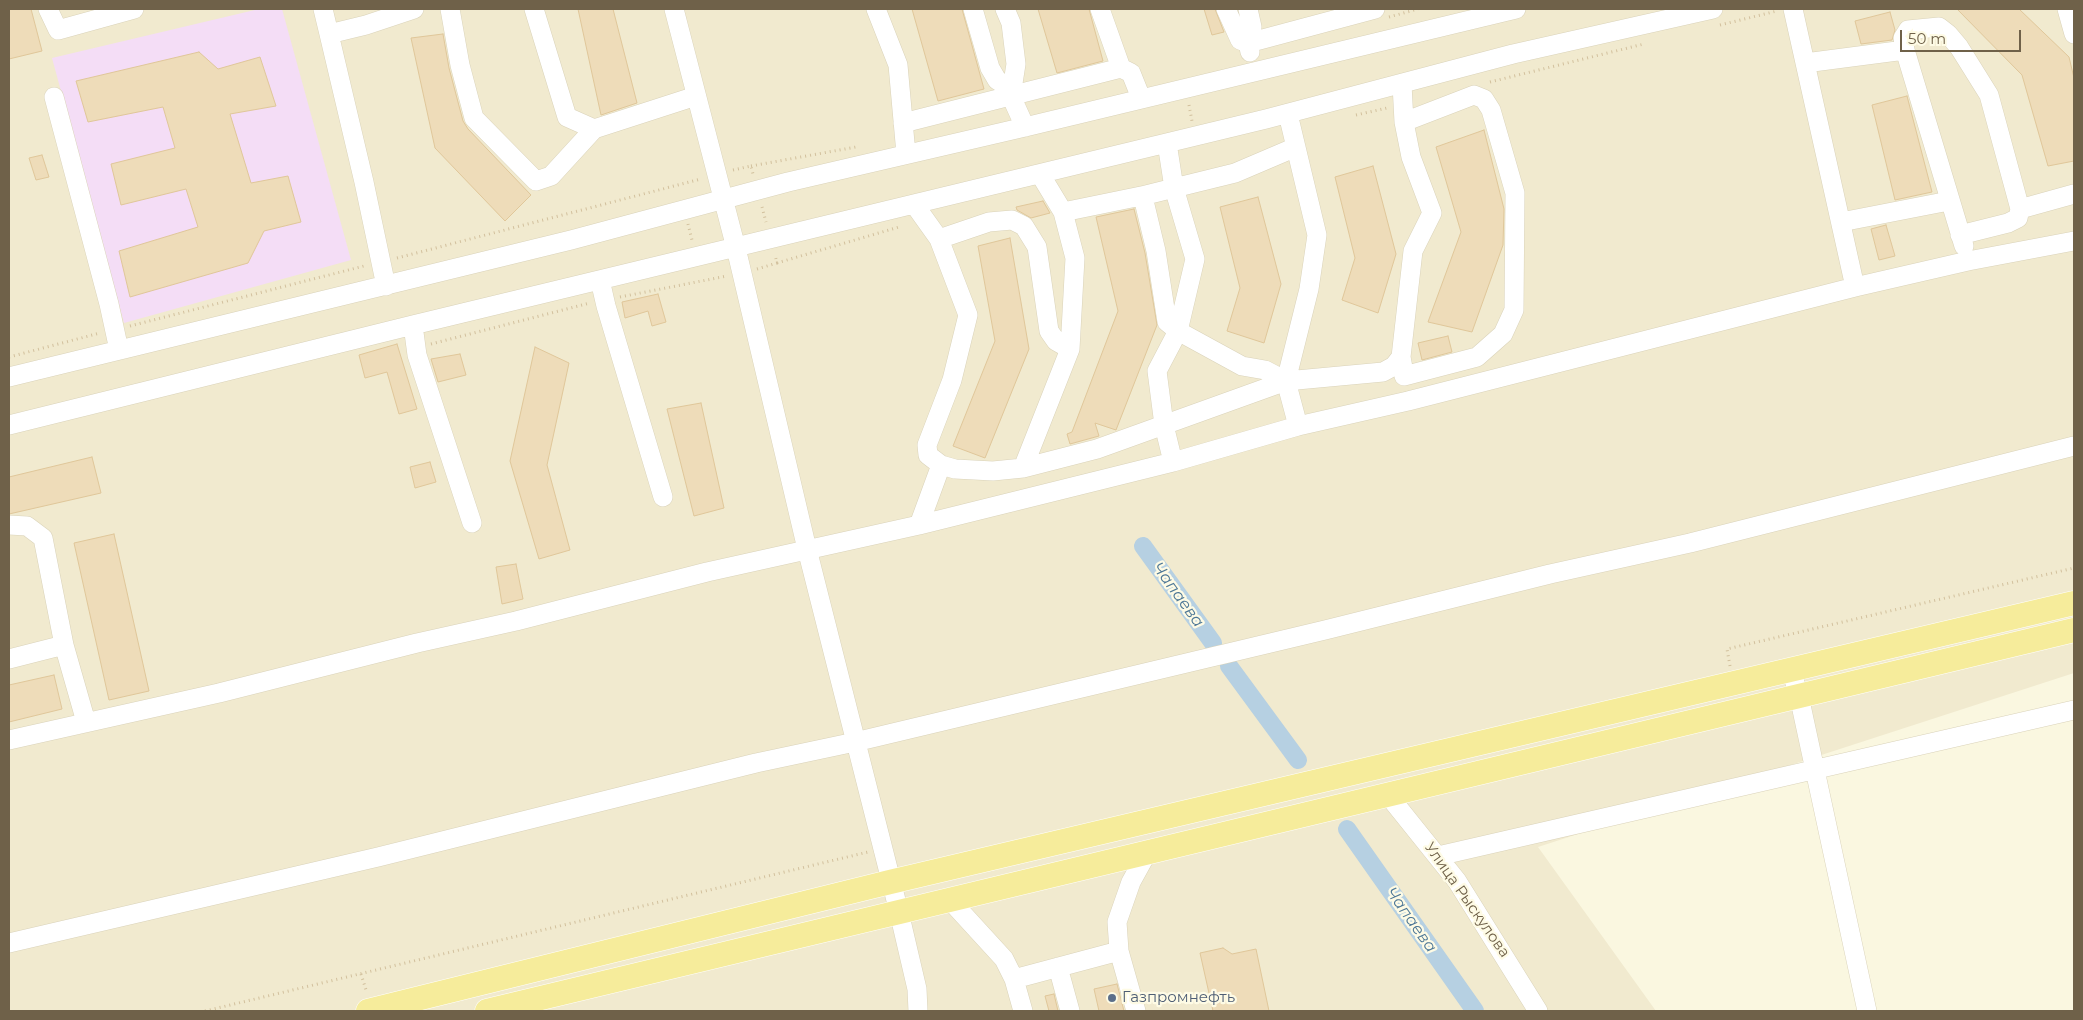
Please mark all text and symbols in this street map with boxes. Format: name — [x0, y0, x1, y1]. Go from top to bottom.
scale bar — [1903, 20, 2024, 52]
text: 50 m — [1908, 29, 1946, 48]
water label: Чапаева — [1148, 559, 1208, 631]
street label: Улица Рыскулова — [1421, 839, 1513, 961]
water label: Чапаева — [1382, 884, 1440, 956]
place label: Газпромнефть — [1122, 989, 1235, 1007]
marker: Газпромнефть — [1106, 992, 1118, 1004]

